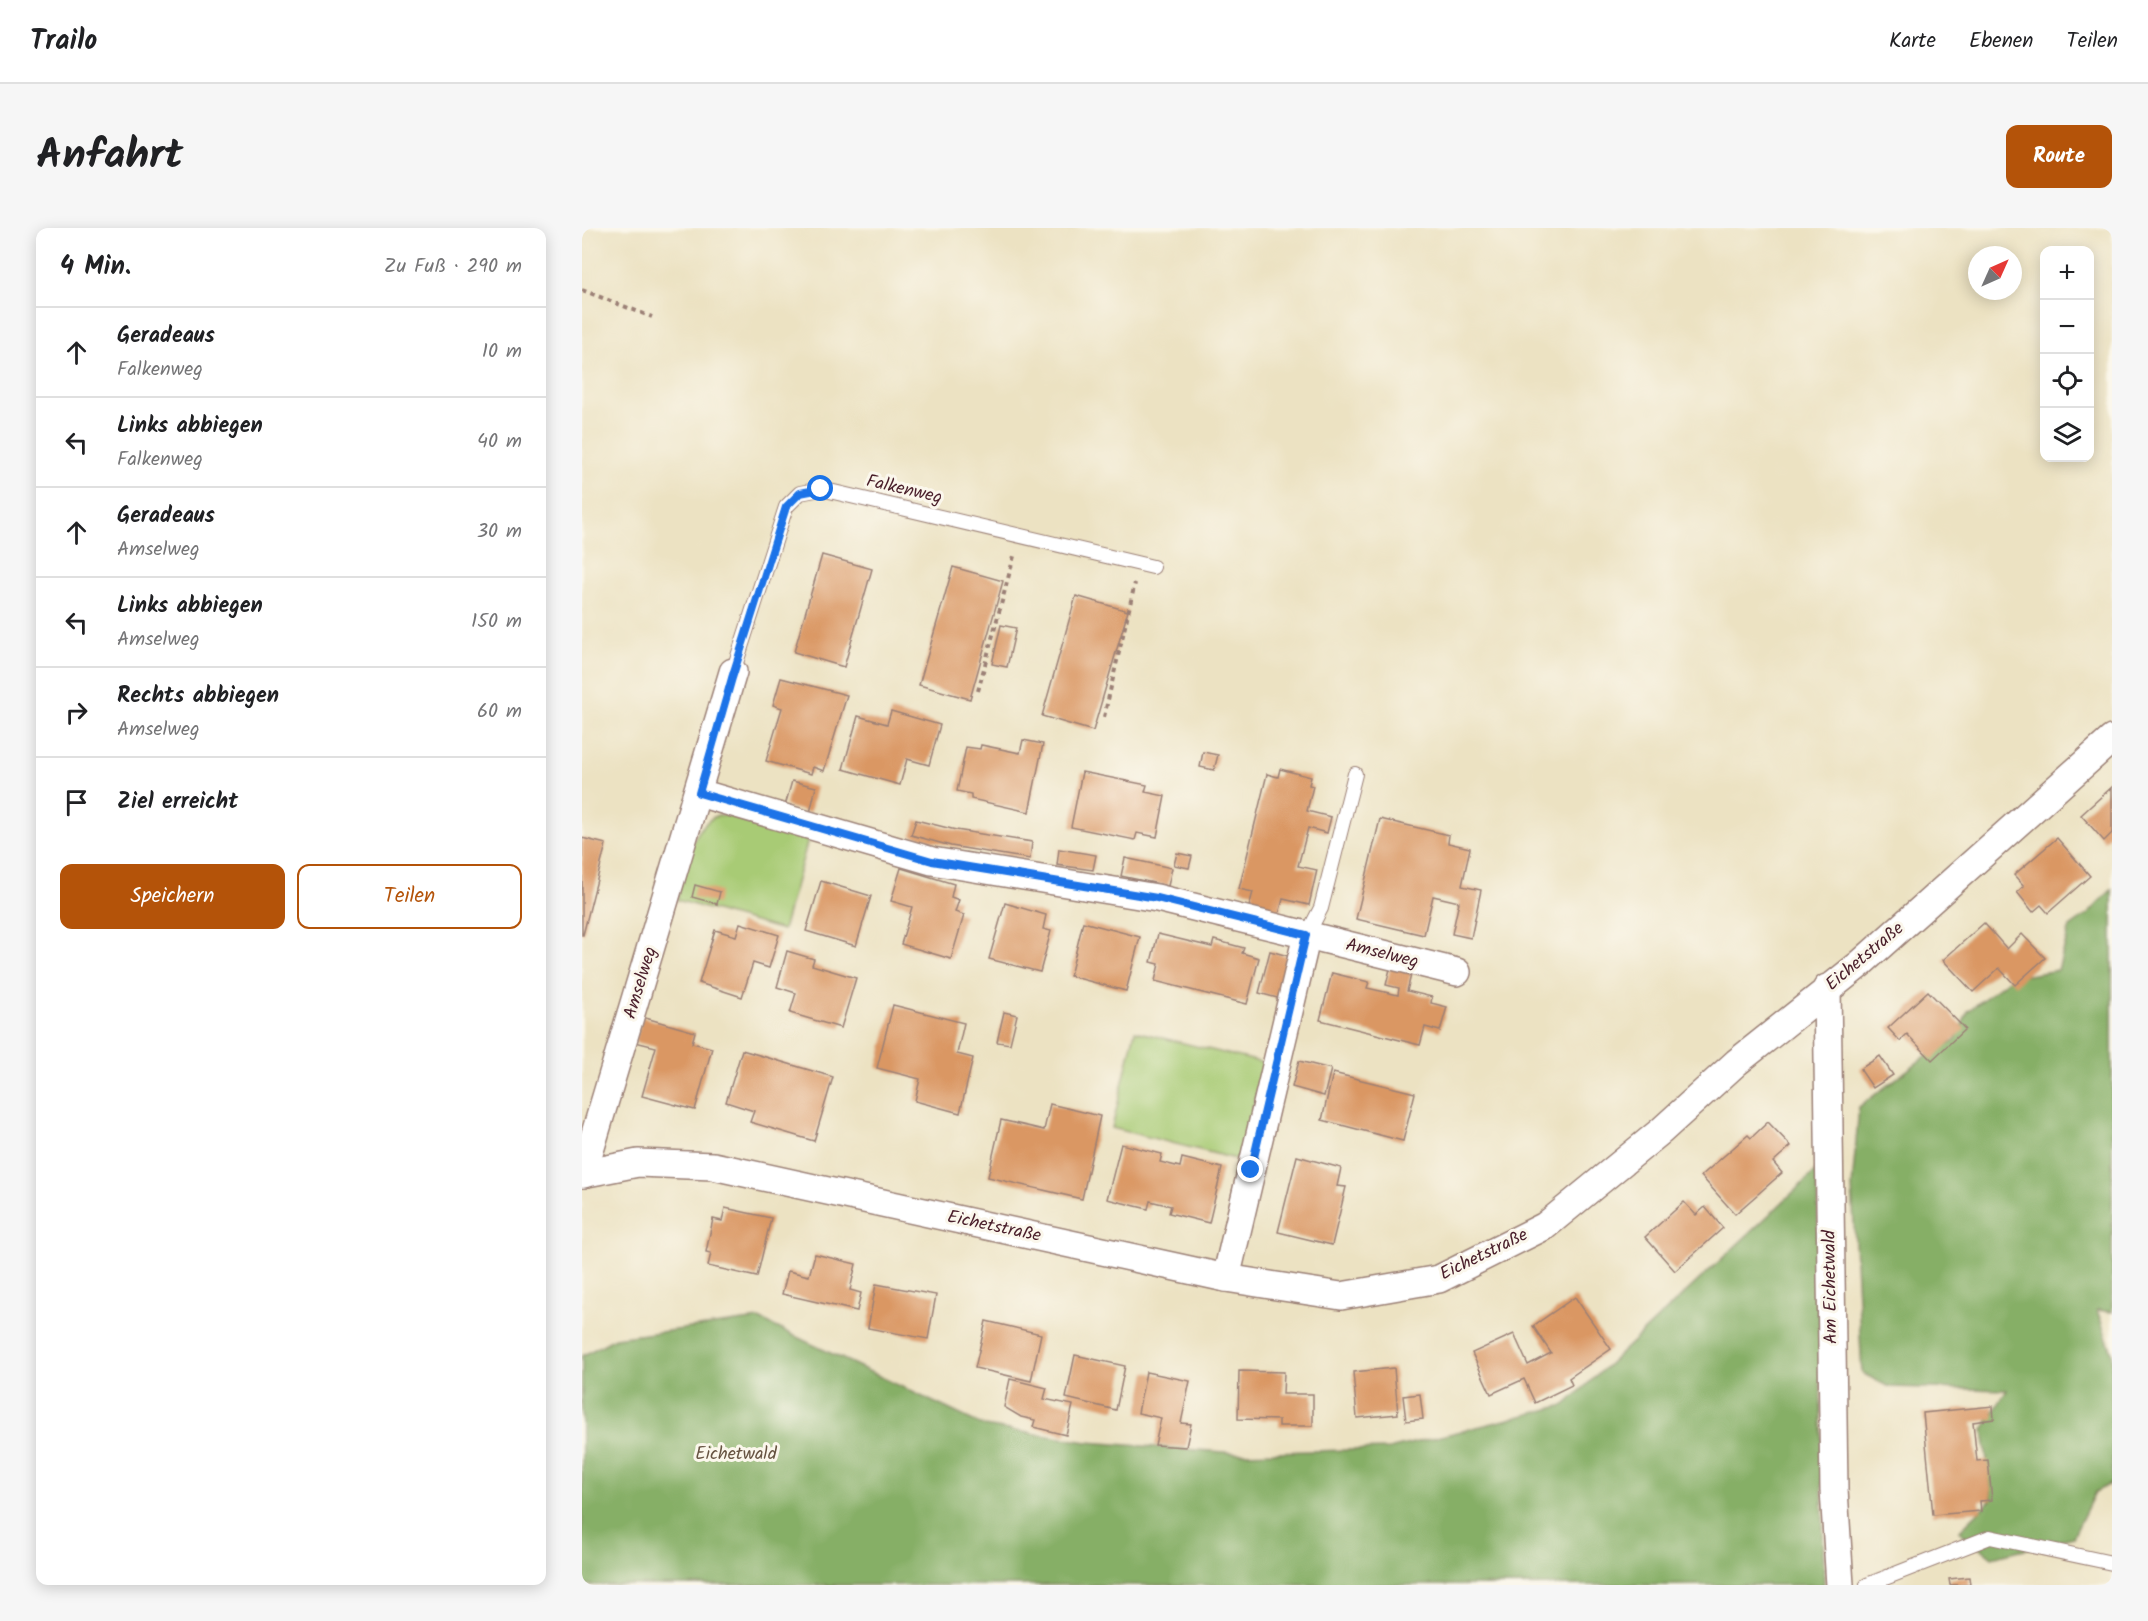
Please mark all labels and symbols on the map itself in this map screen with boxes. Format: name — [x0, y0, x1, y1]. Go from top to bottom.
north arrow — [1968, 246, 2022, 300]
street label: Falkenweg — [863, 467, 945, 513]
route start — [807, 475, 833, 501]
street label: Eichetstraße — [1819, 915, 1911, 999]
street label: Amselweg — [1342, 931, 1422, 977]
street label: Amselweg — [616, 943, 666, 1023]
route end — [1237, 1156, 1263, 1182]
street label: Eichetstraße — [944, 1203, 1044, 1251]
street label: Eichetstraße — [1435, 1221, 1533, 1289]
street label: Am Eichetwald — [1815, 1229, 1846, 1344]
park label: Eichetwald — [695, 1440, 778, 1469]

